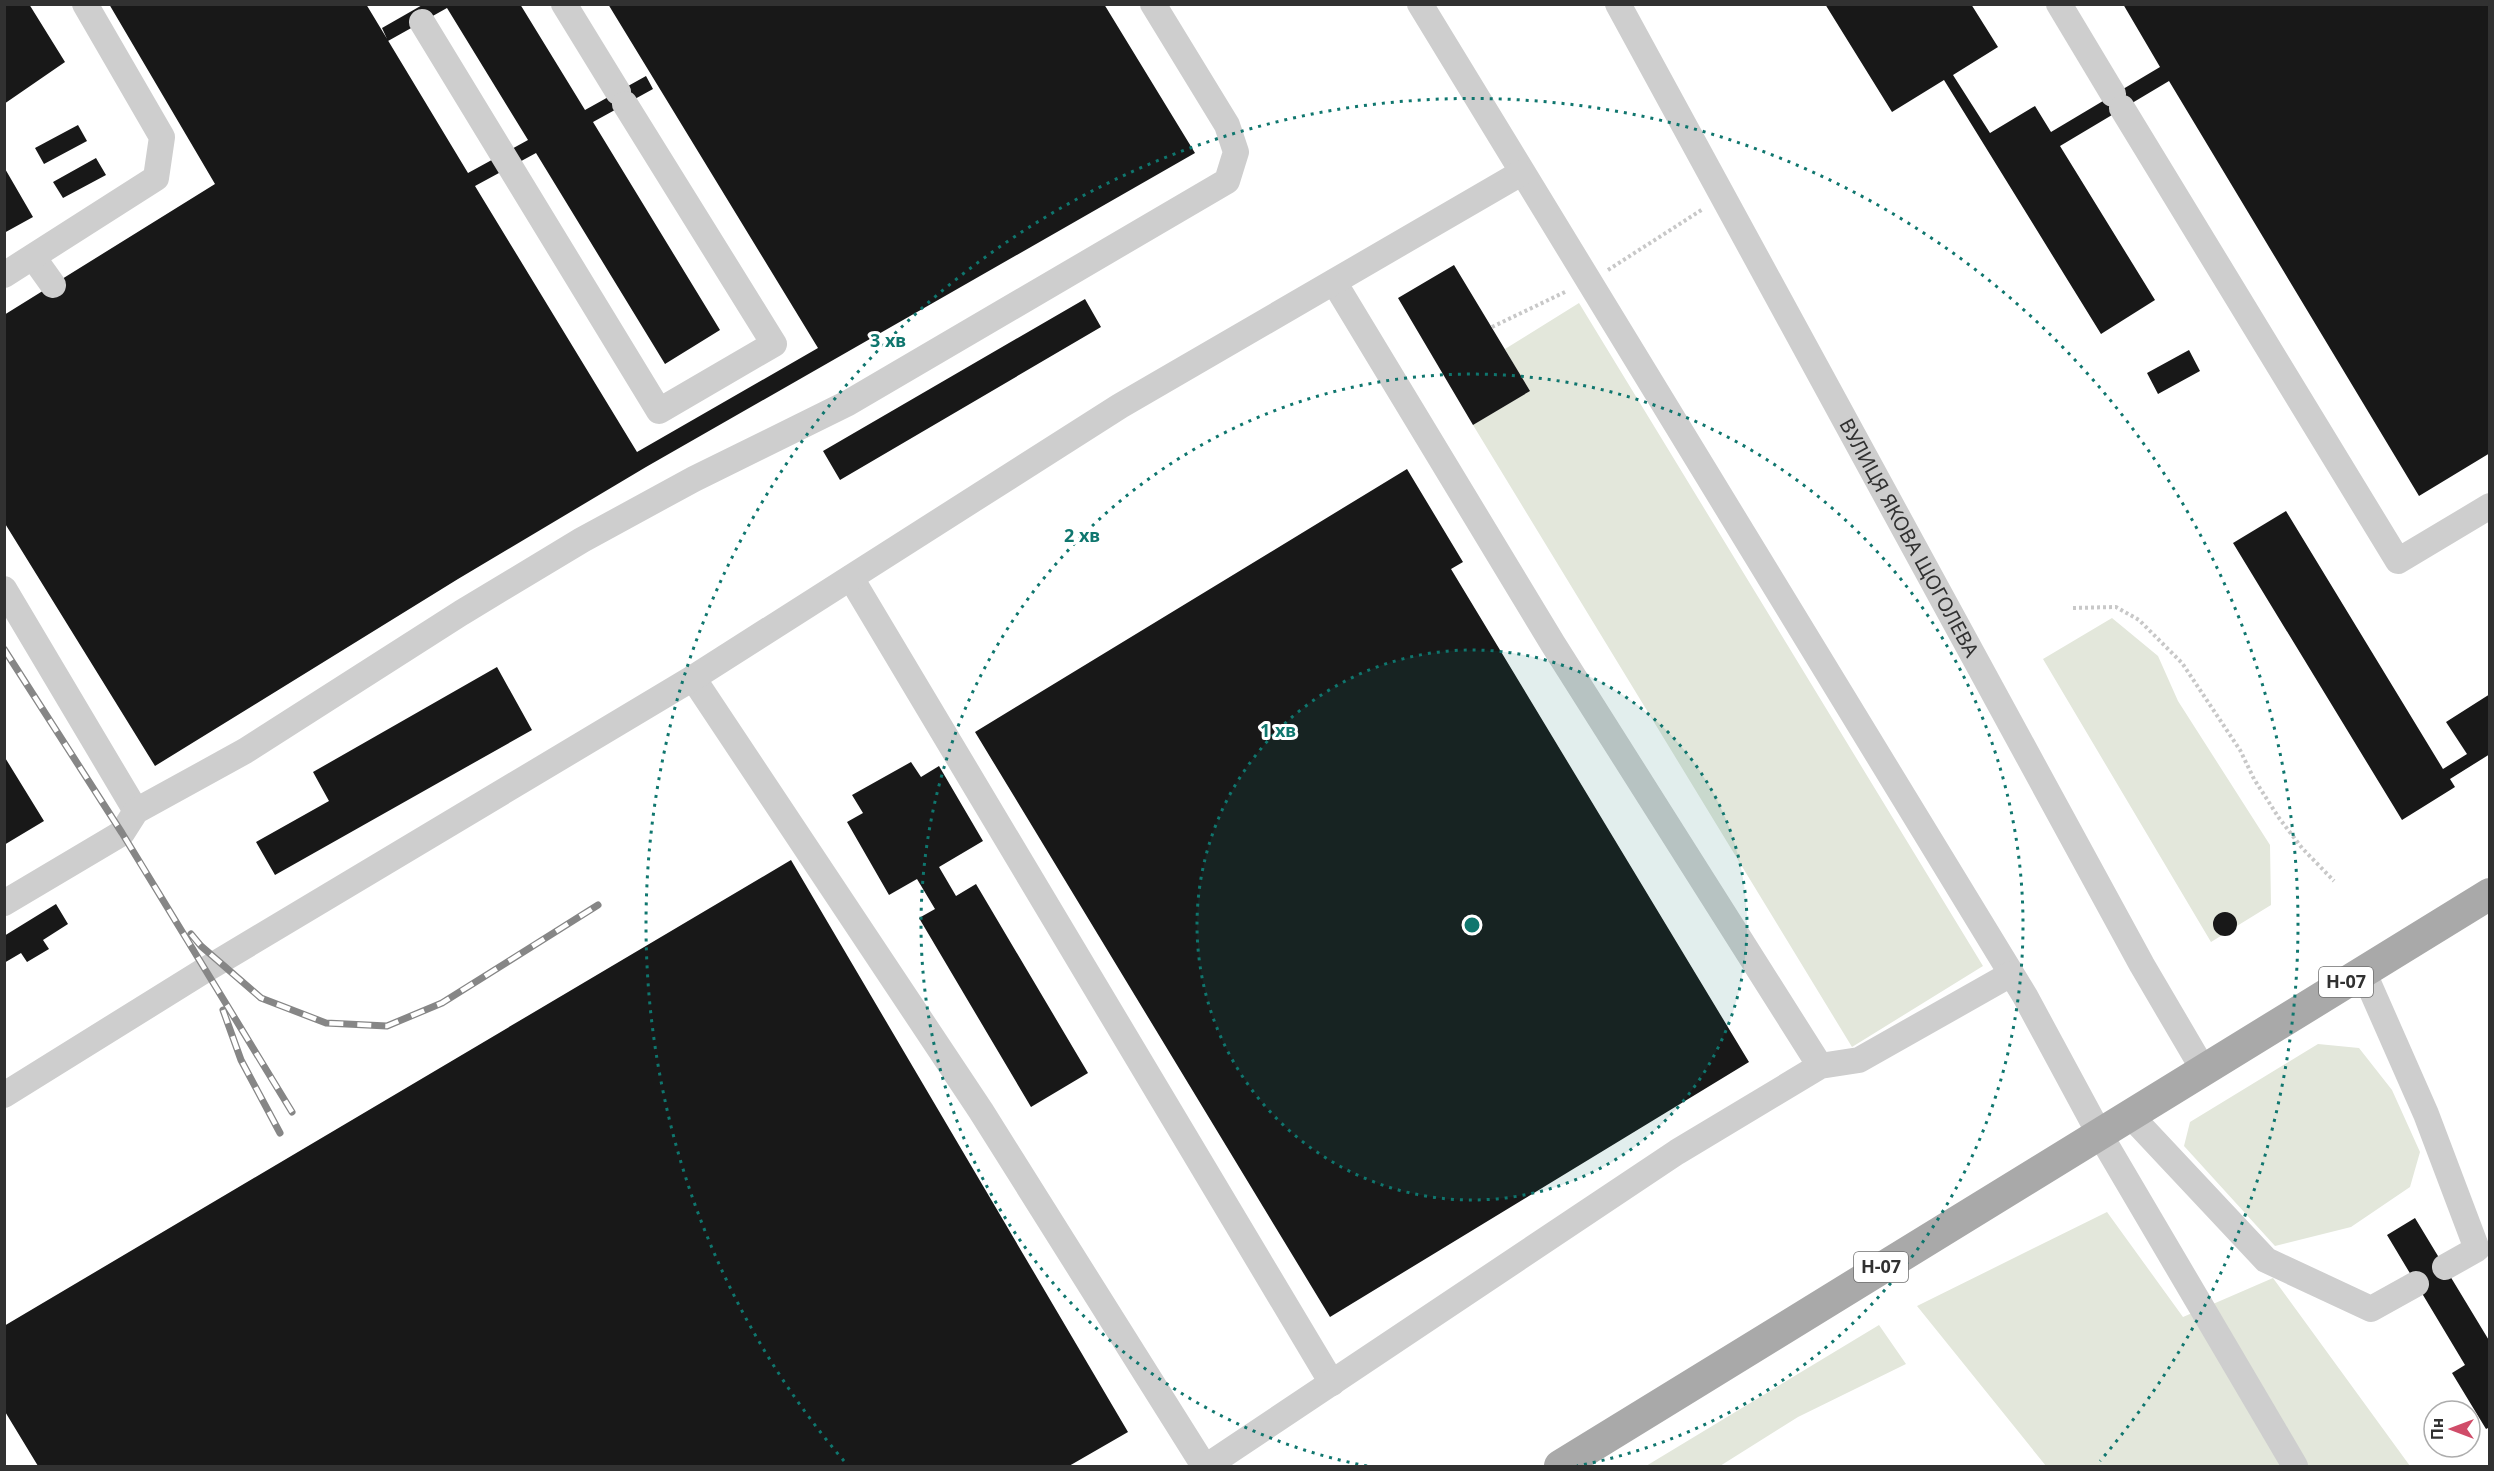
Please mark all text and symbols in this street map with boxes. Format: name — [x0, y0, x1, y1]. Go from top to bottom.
text: 3 хв — [870, 328, 906, 352]
street label: ВУЛИЦЯ ЯКОВА ЩОГОЛЕВА — [1834, 413, 1986, 662]
text: 2 хв — [1064, 523, 1100, 547]
text: 1 хв — [1260, 718, 1296, 742]
centre of rings — [1462, 915, 1482, 935]
road number: Н-07 — [2319, 967, 2373, 997]
road number: Н-07 — [1854, 1252, 1908, 1282]
north arrow — [2422, 1399, 2482, 1459]
text: Пн — [2426, 1418, 2448, 1440]

